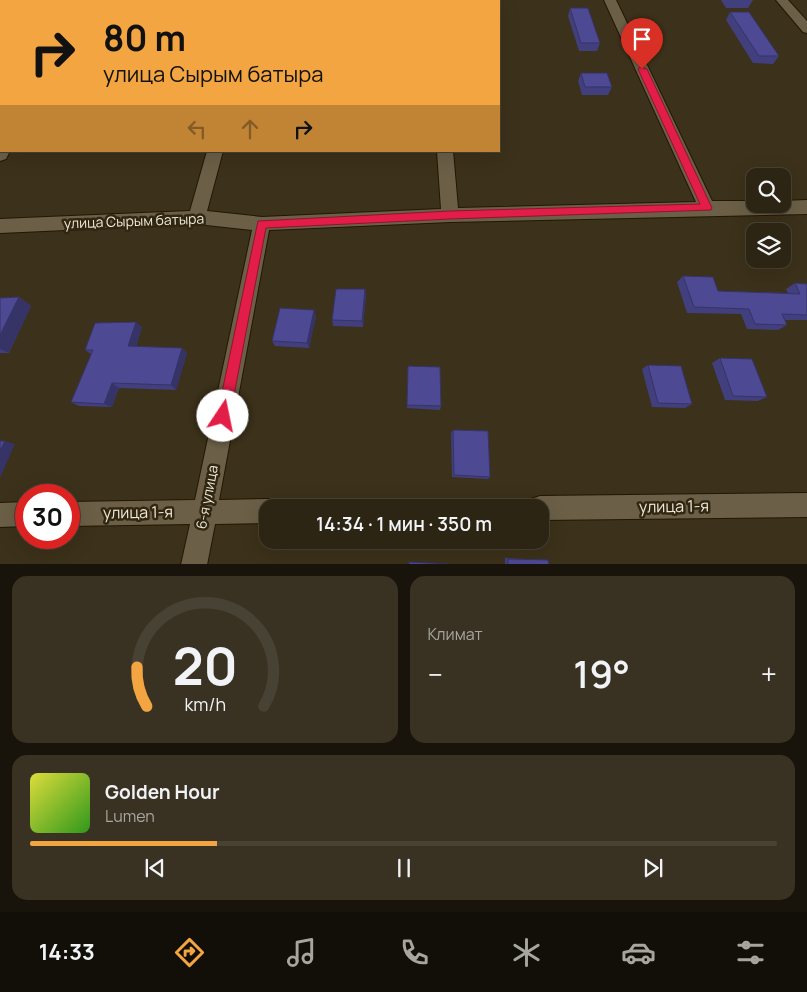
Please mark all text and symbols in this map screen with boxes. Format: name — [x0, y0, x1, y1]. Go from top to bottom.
text: 80 m — [103, 14, 186, 62]
pin — [621, 18, 663, 69]
icon: right — [20, 20, 85, 85]
icon: arrive — [628, 25, 656, 53]
text: улица Сырым батыра — [103, 59, 324, 89]
icon: left — [183, 115, 211, 143]
icon: ahead — [236, 115, 264, 143]
icon: right — [289, 115, 317, 143]
map controls — [746, 168, 791, 268]
button: search — [746, 168, 791, 213]
street label: улица Сырым батыра — [64, 209, 204, 232]
button: layers — [746, 223, 791, 268]
position arrow — [196, 389, 248, 441]
street label: 6-я улица — [191, 463, 222, 530]
speed limit sign: 30 — [15, 484, 80, 549]
street label: улица 1-я — [639, 494, 709, 518]
street label: улица 1-я — [103, 500, 173, 524]
text: 14:34 · 1 мин · 350 m — [316, 511, 492, 537]
text: Климат — [428, 623, 483, 645]
text: 20 — [172, 630, 237, 701]
text: 19° — [573, 647, 630, 699]
text: − — [428, 655, 443, 693]
text: + — [761, 655, 777, 693]
text: km/h — [184, 692, 226, 716]
text: Golden Hour — [105, 779, 219, 805]
text: Lumen — [105, 805, 155, 827]
icon: previous — [141, 854, 169, 882]
icon: pause — [390, 854, 418, 882]
icon: next — [639, 854, 667, 882]
icon: directions — [172, 935, 207, 970]
icon: music — [284, 935, 319, 970]
icon: phone — [397, 935, 432, 970]
icon: climate — [509, 935, 544, 970]
icon: car — [621, 935, 656, 970]
icon: filters — [733, 935, 768, 970]
text: 14:33 — [39, 937, 95, 967]

